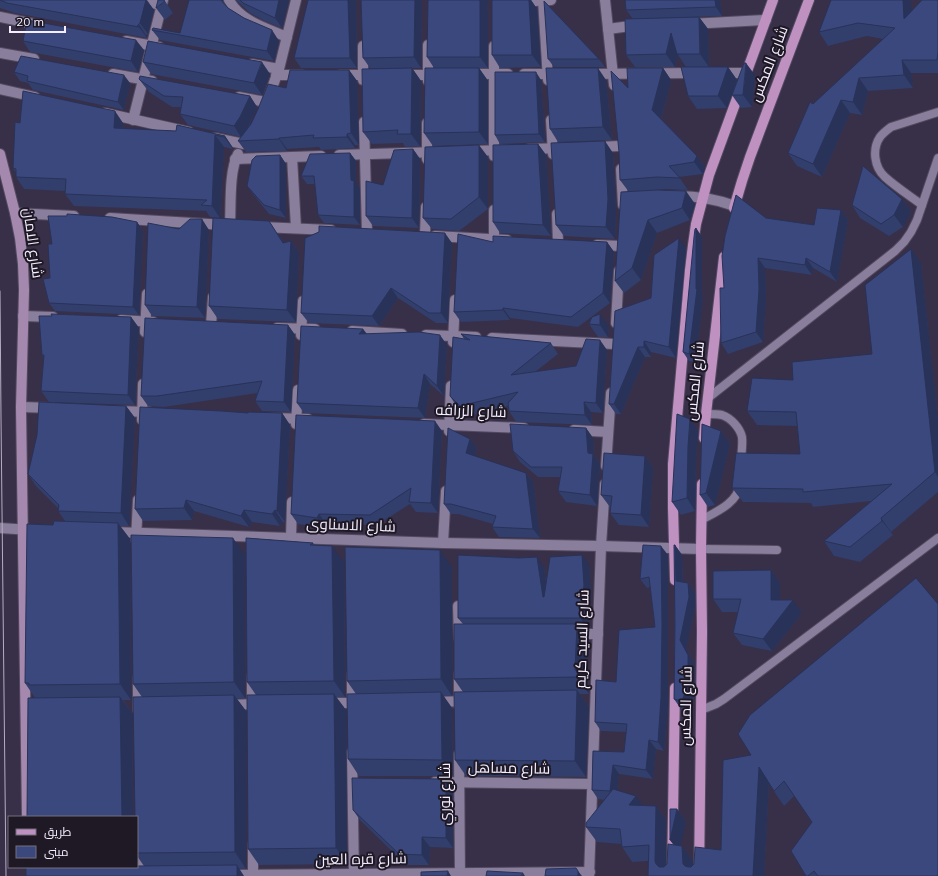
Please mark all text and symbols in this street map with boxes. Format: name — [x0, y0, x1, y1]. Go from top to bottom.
scale bar — [10, 8, 65, 34]
text: 20 m — [16, 14, 44, 29]
street label: شارع المكس — [745, 23, 794, 105]
street label: شارع الامان — [17, 207, 48, 280]
street label: شارع المكس — [681, 340, 710, 422]
street label: شارع الزرافه — [435, 400, 507, 423]
street label: شارع الاسناوى — [306, 513, 396, 538]
street label: شارع السيد كريم — [570, 589, 595, 689]
street label: شارع المكس — [675, 666, 698, 746]
street label: شارع مساهل — [468, 757, 550, 780]
street label: شارع نوري — [435, 762, 457, 826]
legend — [8, 816, 138, 868]
text: طريق — [44, 824, 72, 839]
text: مبنى — [44, 844, 69, 859]
street label: شارع قره العين — [315, 848, 407, 871]

